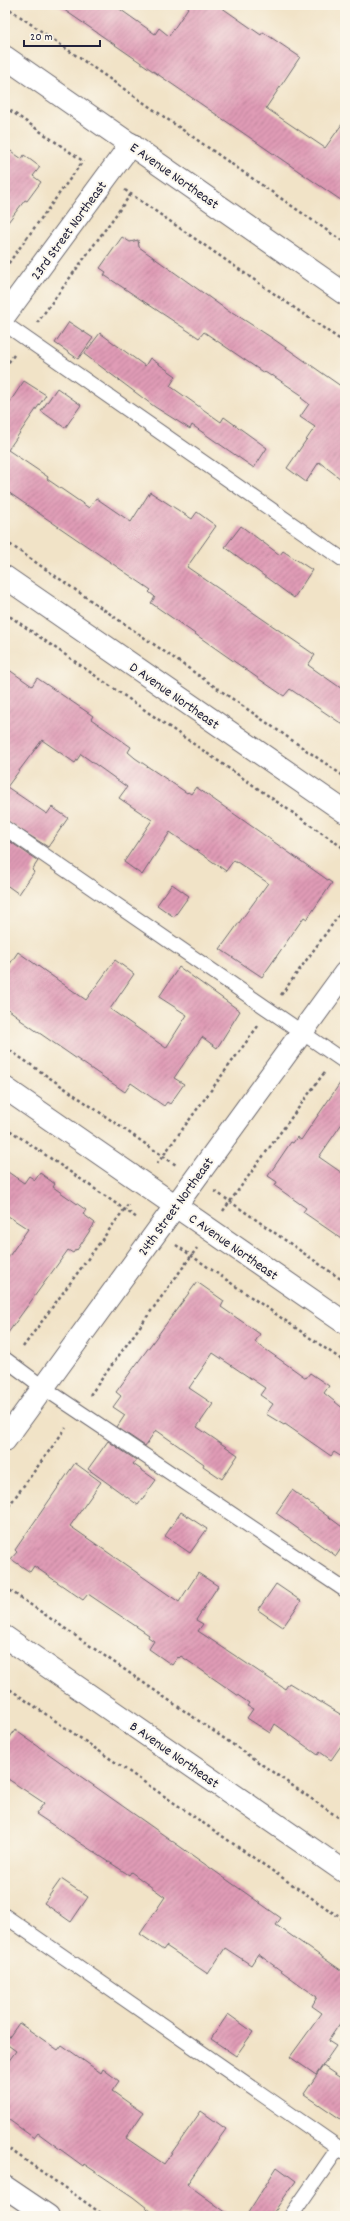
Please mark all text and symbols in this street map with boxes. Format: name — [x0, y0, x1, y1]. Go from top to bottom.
scale bar — [24, 22, 100, 48]
text: 20 m — [30, 29, 53, 46]
street label: E Avenue Northeast — [125, 138, 223, 215]
street label: 23rd Street Northeast — [27, 177, 112, 285]
street label: D Avenue Northeast — [125, 658, 223, 735]
street label: 24th Street Northeast — [134, 1154, 219, 1261]
street label: C Avenue Northeast — [184, 1209, 282, 1286]
street label: B Avenue Northeast — [125, 1717, 223, 1794]

